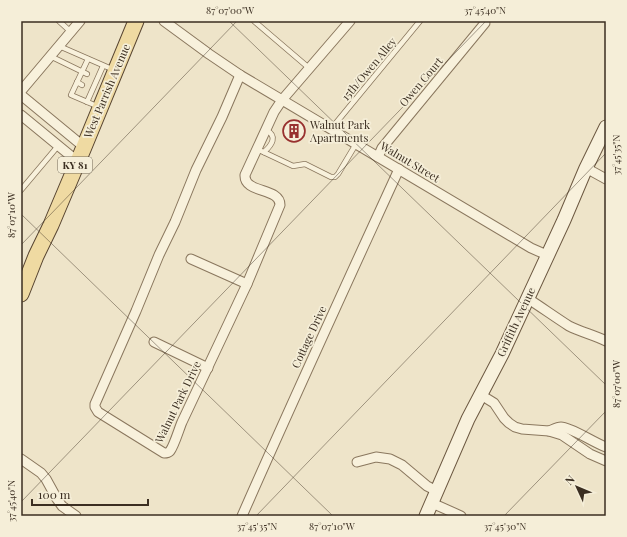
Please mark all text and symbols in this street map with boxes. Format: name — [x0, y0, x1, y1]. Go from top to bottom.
text: 87°07'00"W — [206, 3, 255, 17]
text: 37°45'40"N — [464, 3, 506, 17]
street label: 15th/Owen Alley — [338, 34, 400, 103]
street label: West Parrish Avenue — [80, 41, 133, 141]
street label: Owen Court — [396, 54, 446, 110]
place label: Walnut Park Apartments — [309, 117, 370, 145]
building icon: Walnut Park Apartments — [281, 118, 307, 144]
text: 37°45'35"N — [609, 135, 623, 175]
street label: Walnut Street — [377, 137, 443, 185]
road number: KY 81 — [58, 157, 92, 173]
text: 87°07'10"W — [4, 191, 18, 238]
street label: Griffith Avenue — [493, 284, 538, 359]
street label: Cottage Drive — [288, 303, 330, 370]
street label: Walnut Park Drive — [151, 358, 204, 446]
text: 87°07'00"W — [609, 359, 623, 408]
north arrow — [557, 467, 597, 507]
text: N — [561, 472, 578, 488]
text: 37°45'40"N — [4, 480, 18, 522]
scale bar — [32, 481, 148, 507]
text: 100 m — [38, 486, 71, 502]
text: 37°45'35"N — [237, 519, 277, 533]
text: 87°07'10"W — [309, 519, 356, 533]
text: 37°45'30"N — [484, 519, 526, 533]

